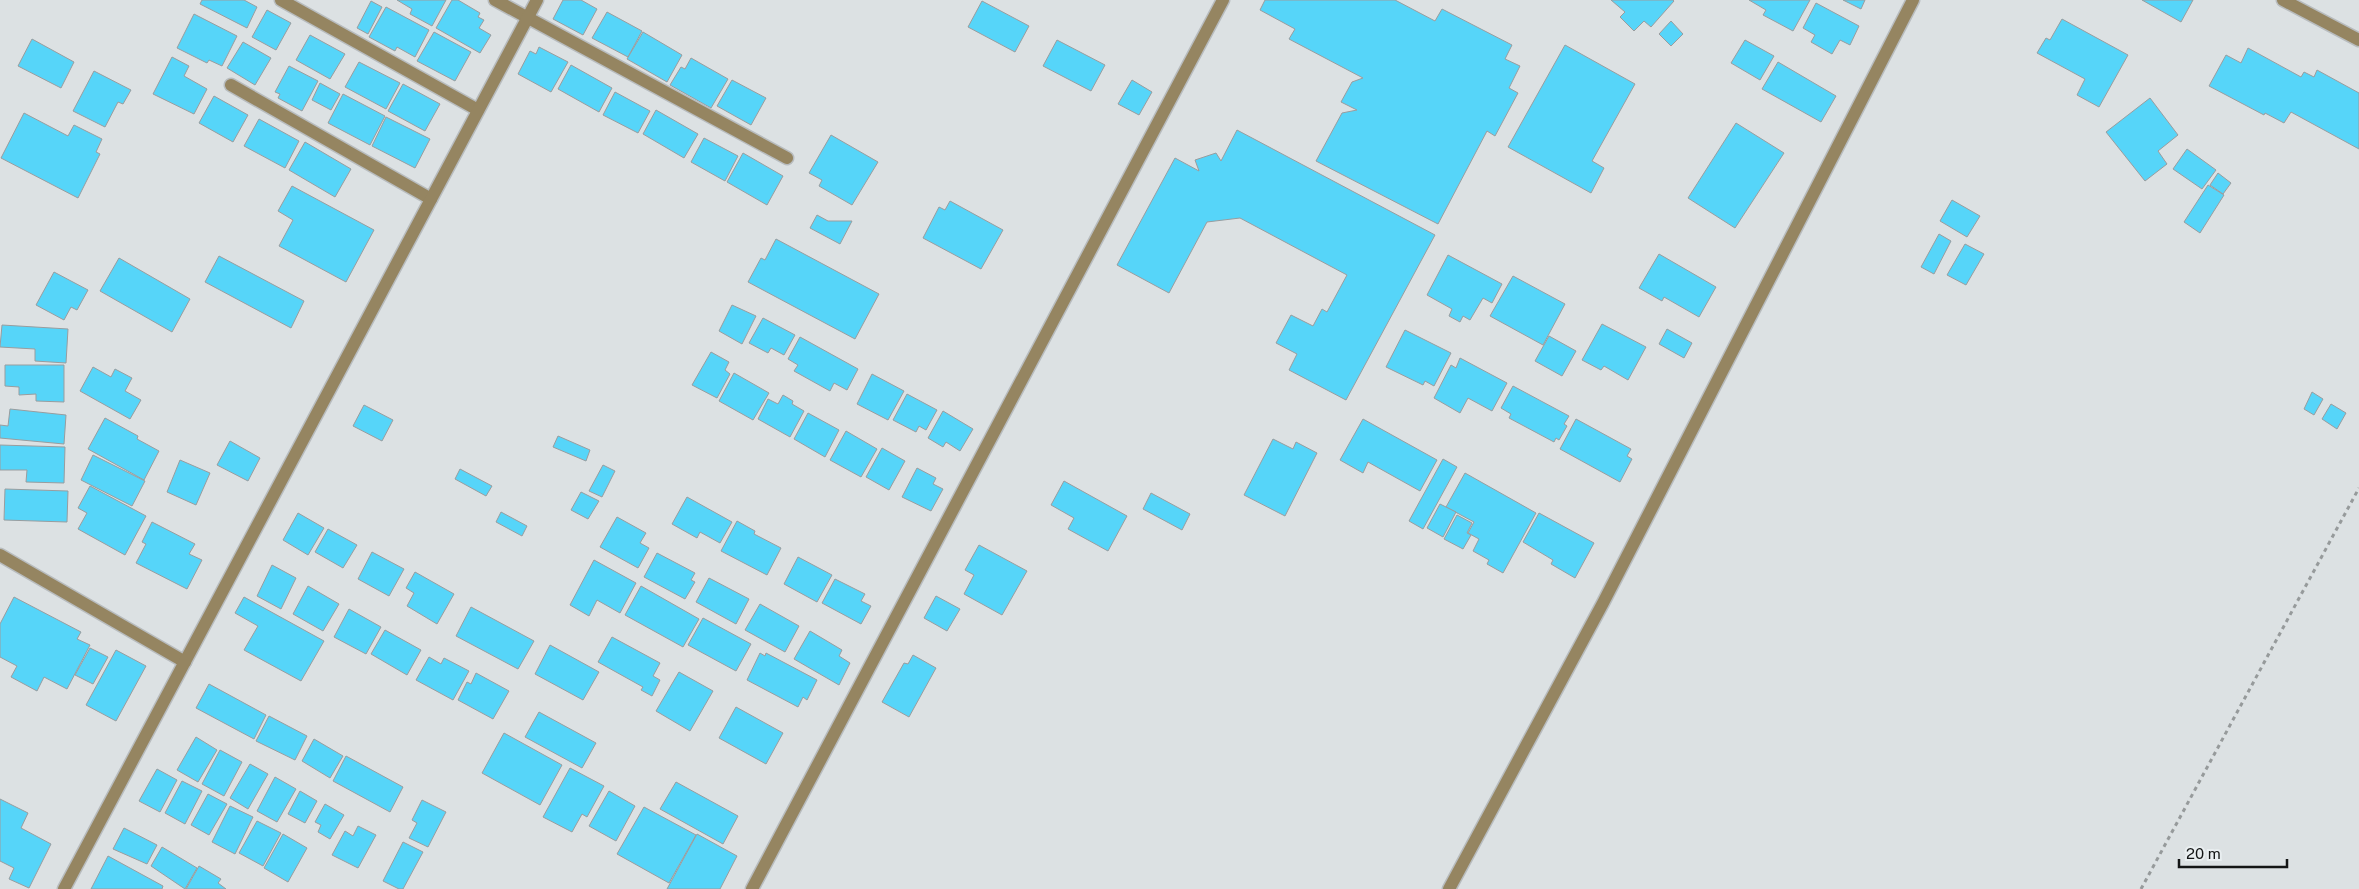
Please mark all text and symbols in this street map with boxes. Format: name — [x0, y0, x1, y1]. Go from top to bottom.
scale bar — [2179, 836, 2286, 868]
text: 20 m — [2186, 845, 2221, 862]

